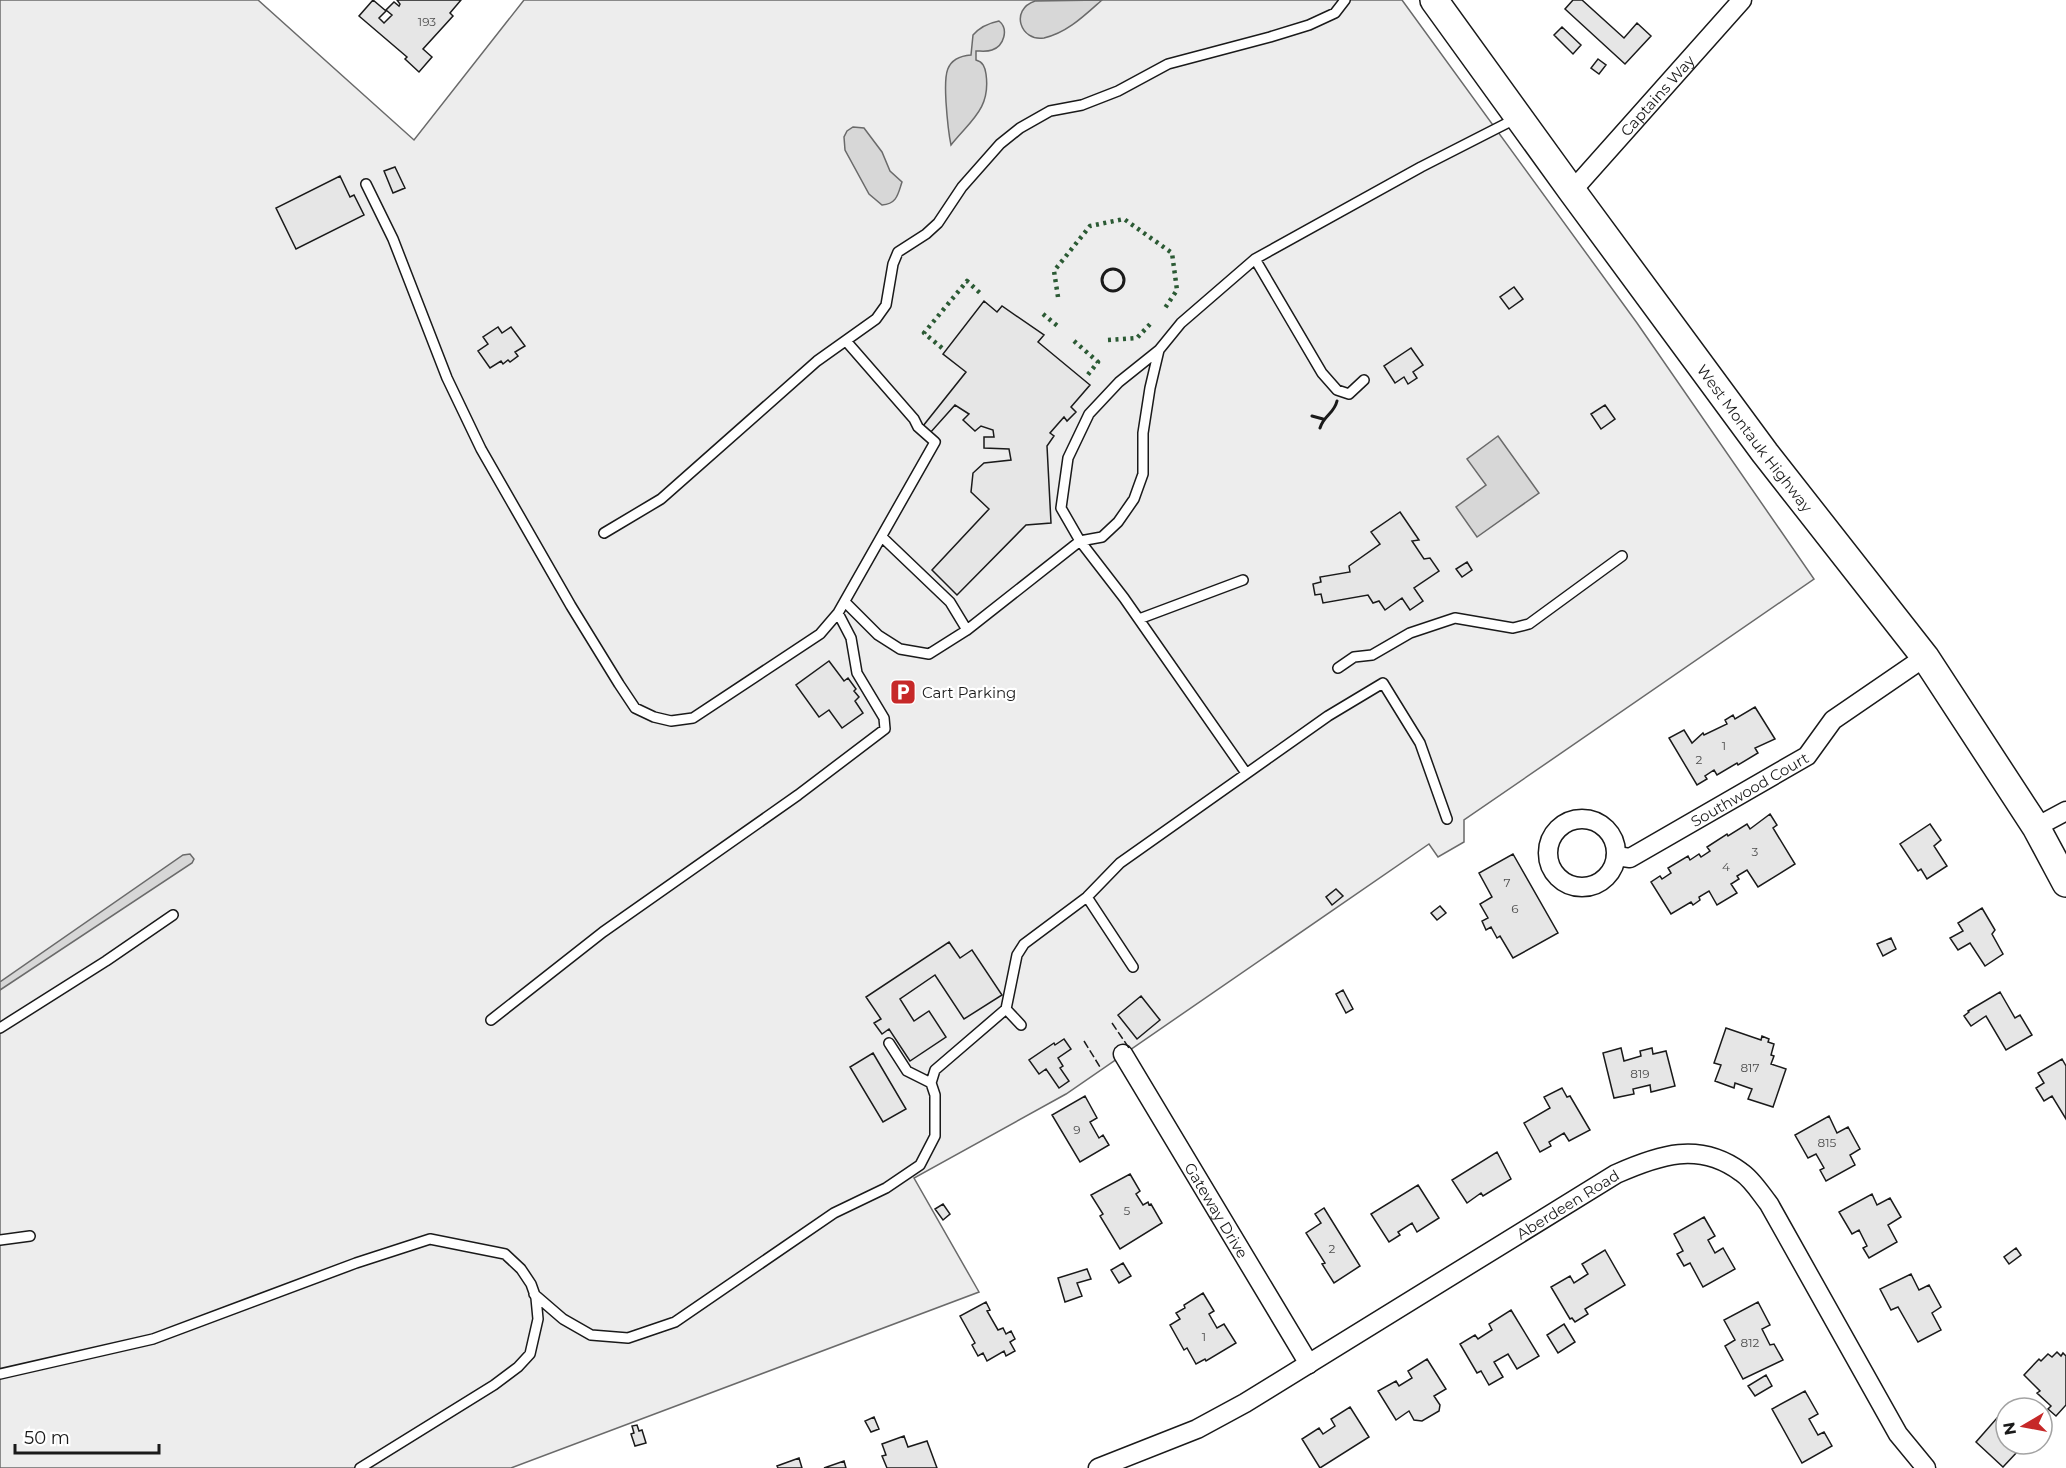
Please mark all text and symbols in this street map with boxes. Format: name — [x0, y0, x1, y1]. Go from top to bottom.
house number: 193 — [418, 14, 436, 29]
street label: Captains Way — [1616, 50, 1699, 140]
street label: West Montauk Highway — [1693, 360, 1817, 516]
parking icon: Cart Parking — [888, 677, 918, 707]
place label: Cart Parking — [922, 683, 1016, 702]
house number: 1 — [1722, 738, 1726, 753]
street label: Southwood Court — [1687, 748, 1812, 831]
house number: 2 — [1696, 752, 1703, 767]
house number: 3 — [1752, 844, 1759, 859]
house number: 4 — [1722, 859, 1730, 874]
house number: 7 — [1503, 875, 1511, 890]
house number: 6 — [1511, 901, 1519, 916]
house number: 817 — [1740, 1060, 1760, 1075]
house number: 819 — [1630, 1066, 1650, 1081]
house number: 9 — [1073, 1122, 1081, 1137]
house number: 815 — [1818, 1135, 1837, 1150]
street label: Gateway Drive — [1181, 1159, 1253, 1261]
street label: Aberdeen Road — [1513, 1165, 1622, 1243]
house number: 5 — [1124, 1203, 1131, 1218]
house number: 2 — [1329, 1241, 1336, 1256]
house number: 1 — [1202, 1329, 1206, 1344]
house number: 812 — [1741, 1335, 1760, 1350]
north arrow — [1994, 1396, 2054, 1456]
scale bar — [15, 1417, 159, 1455]
text: N — [1999, 1420, 2020, 1437]
text: 50 m — [24, 1427, 70, 1449]

